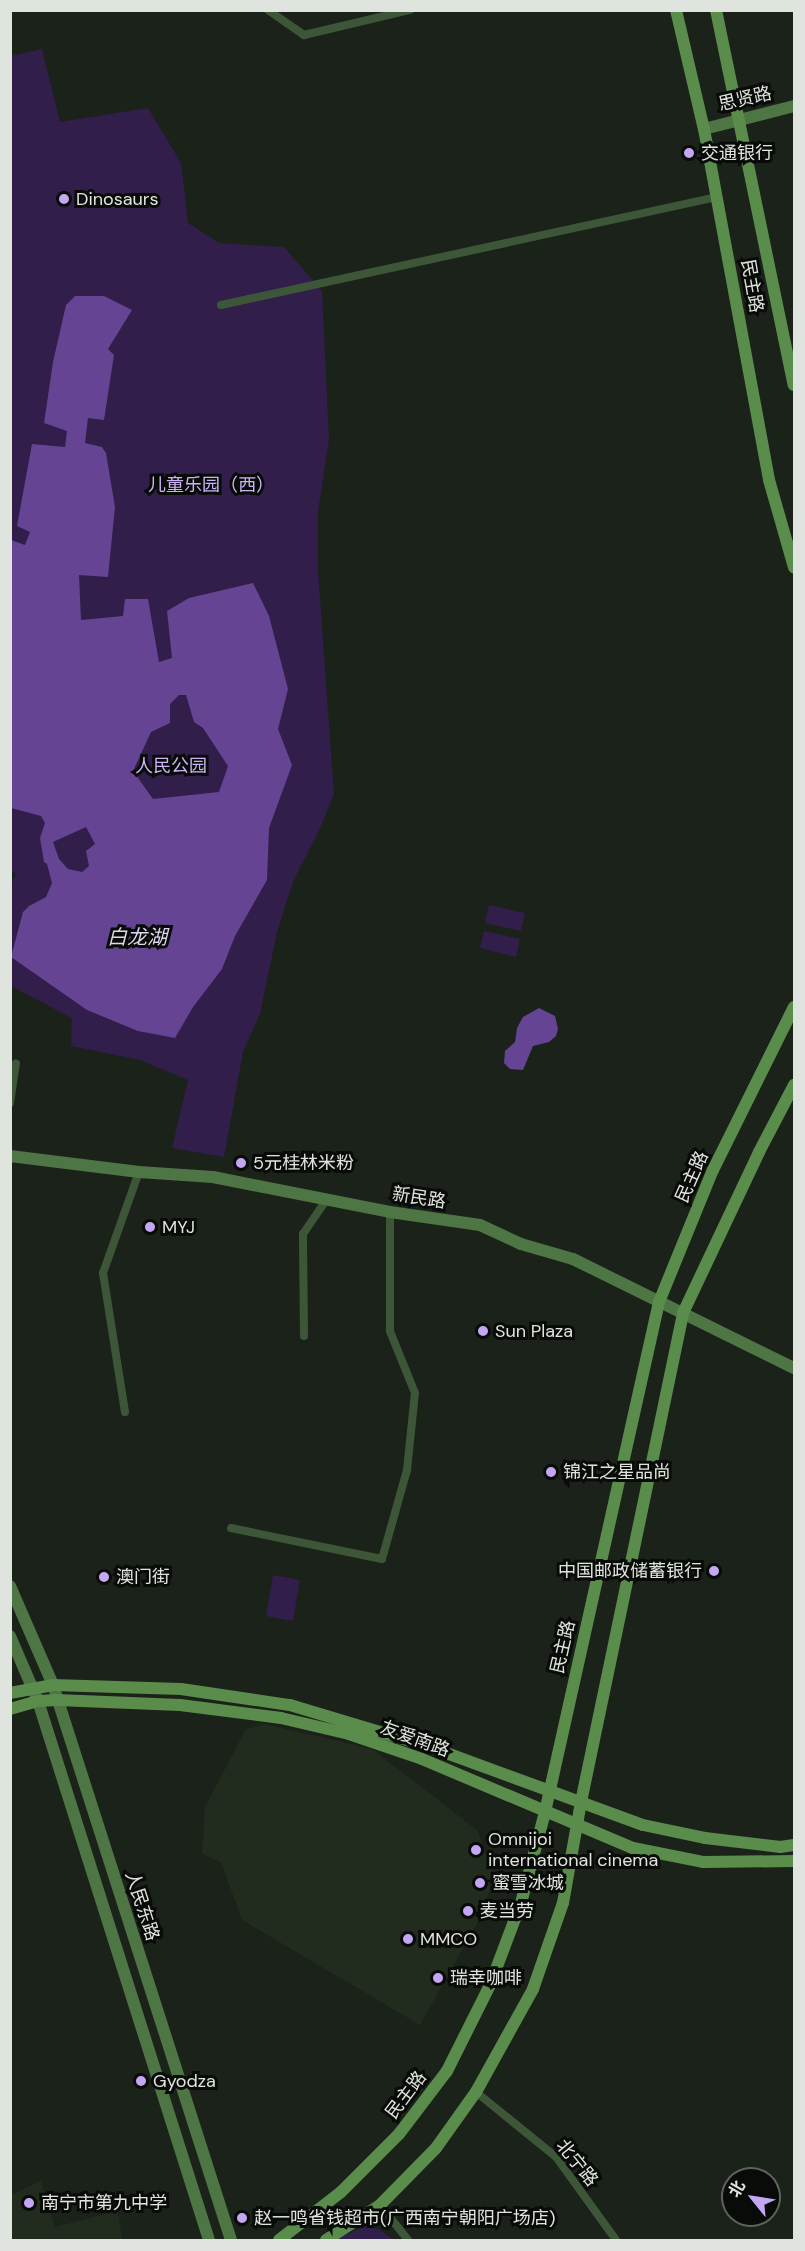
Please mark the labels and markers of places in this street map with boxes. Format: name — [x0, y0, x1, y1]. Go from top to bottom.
place label: 交通银行 — [701, 142, 773, 164]
marker: 交通银行 — [682, 146, 696, 160]
place label: Dinosaurs — [76, 188, 159, 210]
marker: Dinosaurs — [57, 192, 71, 206]
place label: 5元桂林米粉 — [253, 1152, 354, 1174]
marker: 5元桂林米粉 — [234, 1156, 248, 1170]
place label: MYJ — [162, 1216, 195, 1238]
marker: MYJ — [143, 1220, 157, 1234]
place label: Sun Plaza — [495, 1320, 573, 1342]
marker: Sun Plaza — [476, 1324, 490, 1338]
place label: 锦江之星品尚 — [563, 1461, 671, 1483]
marker: 锦江之星品尚 — [544, 1465, 558, 1479]
place label: 中国邮政储蓄银行 — [558, 1560, 702, 1582]
marker: 中国邮政储蓄银行 — [707, 1564, 721, 1578]
place label: 澳门街 — [116, 1566, 170, 1588]
marker: 澳门街 — [97, 1570, 111, 1584]
place label: Omnijoi international cinema — [488, 1829, 658, 1872]
marker: Omnijoi international cinema — [469, 1843, 483, 1857]
place label: 蜜雪冰城 — [492, 1872, 564, 1894]
marker: 蜜雪冰城 — [473, 1876, 487, 1890]
place label: 麦当劳 — [480, 1900, 534, 1922]
marker: 麦当劳 — [461, 1904, 475, 1918]
place label: MMCO — [420, 1928, 477, 1950]
marker: MMCO — [401, 1932, 415, 1946]
place label: 瑞幸咖啡 — [450, 1967, 522, 1989]
marker: 瑞幸咖啡 — [431, 1971, 445, 1985]
place label: Gyodza — [153, 2070, 216, 2092]
marker: Gyodza — [134, 2074, 148, 2088]
place label: 南宁市第九中学 — [41, 2192, 167, 2214]
marker: 南宁市第九中学 — [22, 2196, 36, 2210]
place label: 赵一鸣省钱超市(广西南宁朝阳广场店) — [254, 2207, 555, 2229]
marker: 赵一鸣省钱超市(广西南宁朝阳广场店) — [235, 2211, 249, 2225]

